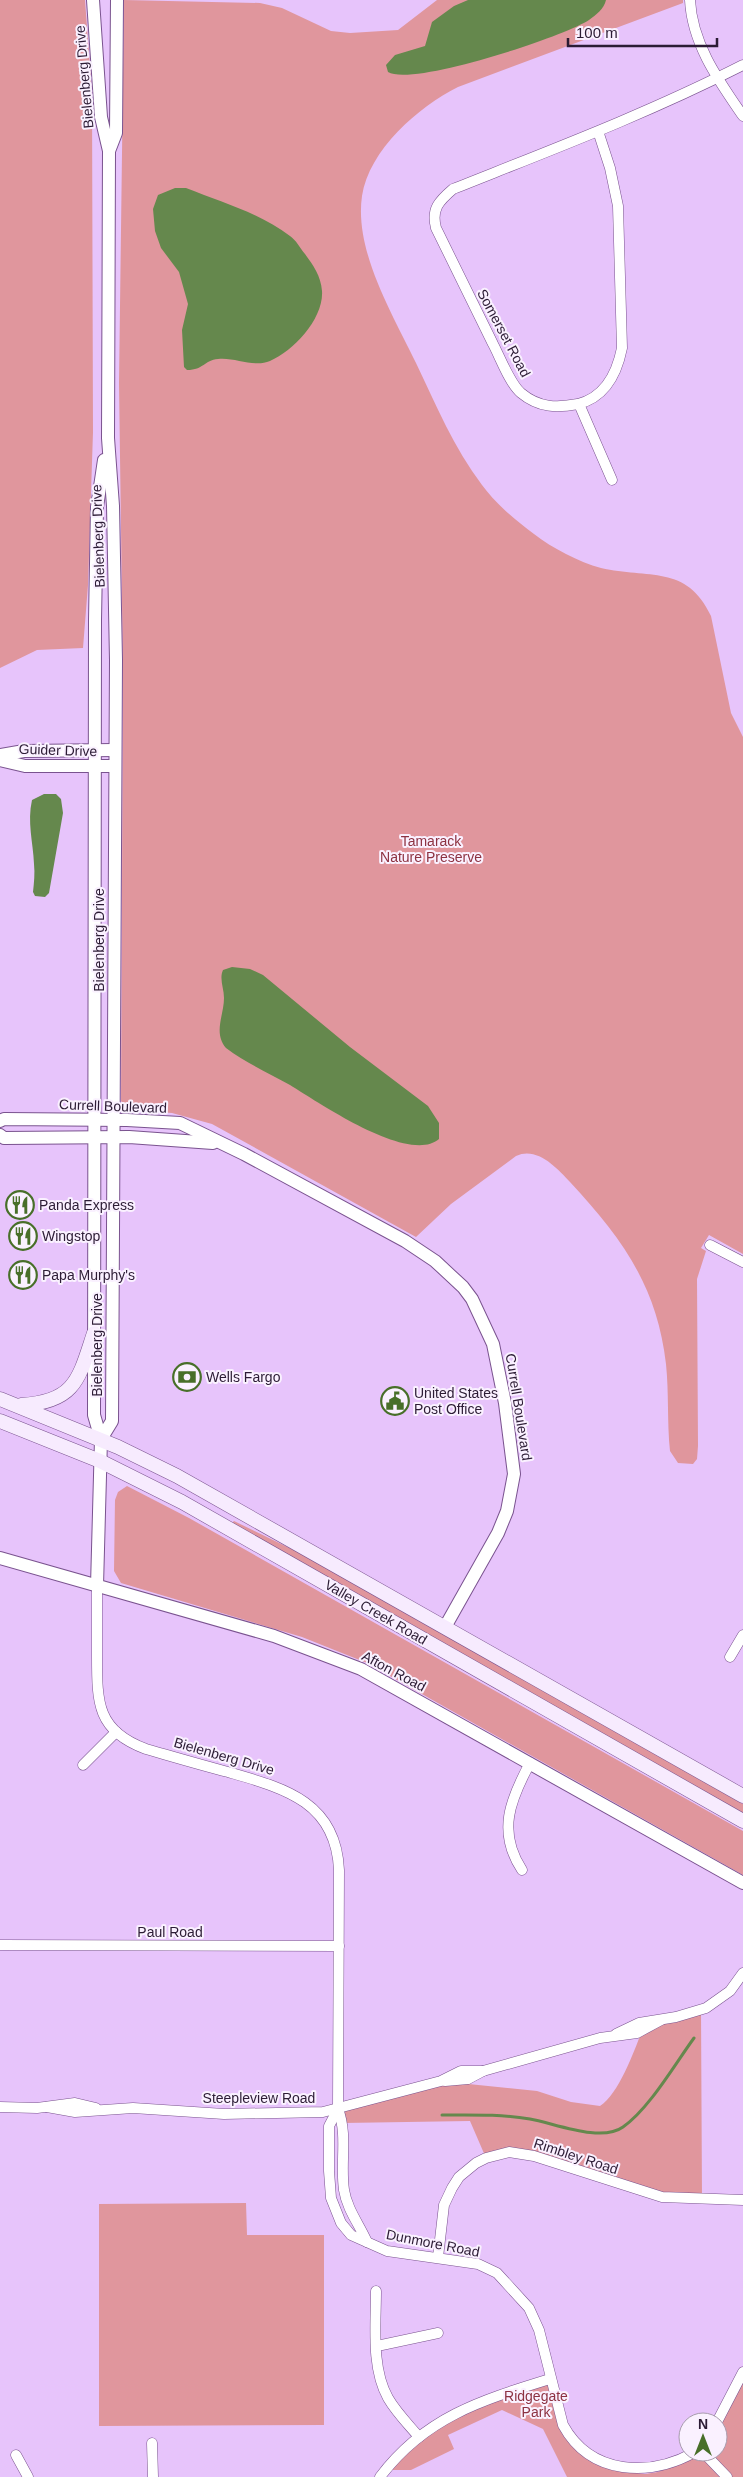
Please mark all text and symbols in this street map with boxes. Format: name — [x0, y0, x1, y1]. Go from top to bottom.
scale bar — [568, 15, 717, 47]
text: 100 m — [576, 24, 618, 41]
street label: Bielenberg Drive — [72, 25, 96, 129]
street label: Somerset Road — [474, 286, 534, 380]
street label: Bielenberg Drive — [88, 484, 108, 588]
street label: Guider Drive — [18, 741, 98, 759]
park label: Tamarack Nature Preserve — [380, 833, 482, 865]
street label: Bielenberg Drive — [91, 888, 107, 992]
street label: Currell Boulevard — [59, 1096, 167, 1116]
restaurant icon: Panda Express — [5, 1190, 35, 1220]
place label: Panda Express — [39, 1197, 134, 1213]
restaurant icon: Wingstop — [8, 1221, 38, 1251]
place label: Wingstop — [42, 1228, 101, 1244]
restaurant icon: Papa Murphy's — [8, 1260, 38, 1290]
place label: Papa Murphy's — [42, 1267, 135, 1283]
street label: Bielenberg Drive — [89, 1293, 105, 1397]
street label: Currell Boulevard — [503, 1352, 535, 1462]
bank icon: Wells Fargo — [172, 1362, 202, 1392]
place label: Wells Fargo — [206, 1369, 281, 1385]
place label: United States Post Office — [414, 1385, 498, 1417]
public building icon: United States Post Office — [380, 1386, 410, 1416]
street label: Valley Creek Road — [322, 1576, 430, 1648]
street label: Afton Road — [359, 1647, 429, 1695]
street label: Bielenberg Drive — [172, 1734, 276, 1778]
street label: Paul Road — [137, 1924, 203, 1940]
street label: Steepleview Road — [203, 2090, 315, 2106]
street label: Rimbley Road — [532, 2135, 620, 2177]
street label: Dunmore Road — [385, 2226, 481, 2260]
park label: Ridgegate Park — [504, 2388, 568, 2420]
north arrow — [678, 2412, 728, 2462]
text: N — [698, 2416, 708, 2432]

